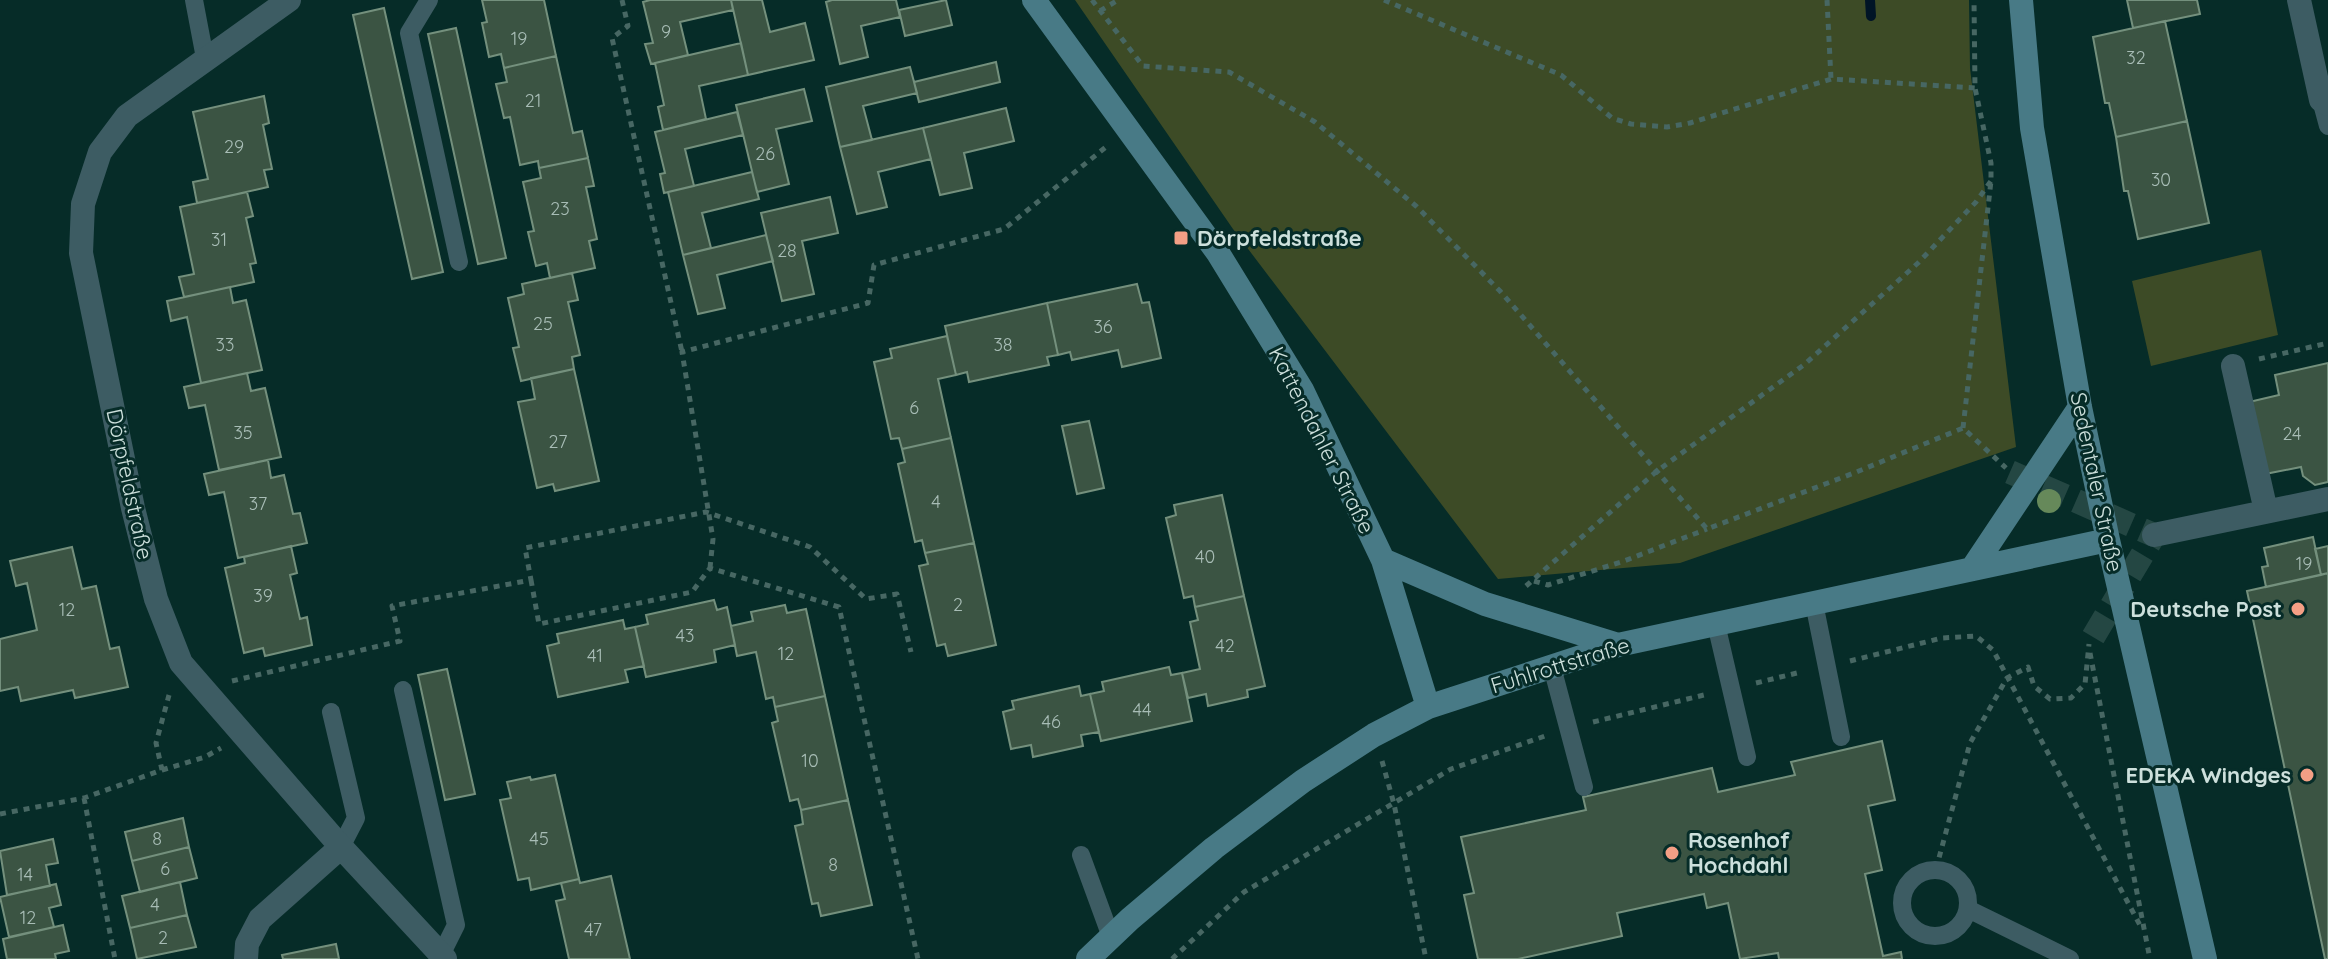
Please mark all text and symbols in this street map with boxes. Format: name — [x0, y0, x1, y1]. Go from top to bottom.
house number: 9 — [661, 20, 671, 43]
house number: 19 — [511, 27, 527, 50]
house number: 32 — [2126, 46, 2146, 69]
house number: 21 — [525, 89, 541, 112]
house number: 29 — [224, 135, 244, 158]
house number: 26 — [755, 142, 775, 165]
house number: 30 — [2151, 168, 2171, 191]
house number: 23 — [550, 197, 570, 220]
place label: Dörpfeldstraße — [1197, 224, 1362, 252]
house number: 31 — [211, 228, 227, 251]
marker: Dörpfeldstraße — [1172, 229, 1190, 247]
house number: 28 — [777, 239, 797, 262]
house number: 25 — [533, 312, 553, 335]
house number: 36 — [1093, 315, 1113, 338]
house number: 33 — [216, 333, 234, 356]
house number: 38 — [993, 333, 1013, 356]
street label: Kattendahler Straße — [1263, 342, 1381, 538]
street label: Sedentaler Straße — [2064, 390, 2130, 574]
house number: 6 — [909, 396, 919, 419]
street label: Dörpfeldstraße — [100, 406, 160, 562]
house number: 35 — [233, 421, 253, 444]
house number: 24 — [2282, 422, 2302, 445]
house number: 27 — [549, 430, 567, 453]
house number: 4 — [931, 490, 941, 513]
house number: 37 — [249, 492, 267, 515]
house number: 40 — [1195, 545, 1215, 568]
house number: 19 — [2296, 552, 2312, 575]
house number: 39 — [253, 584, 273, 607]
house number: 2 — [953, 593, 963, 616]
place label: Deutsche Post — [2130, 595, 2282, 623]
house number: 12 — [59, 598, 75, 621]
marker: Deutsche Post — [2289, 600, 2307, 618]
house number: 43 — [676, 624, 694, 647]
street label: Fuhlrottstraße — [1487, 631, 1633, 699]
house number: 42 — [1215, 634, 1235, 657]
house number: 12 — [778, 642, 794, 665]
house number: 41 — [587, 644, 603, 667]
house number: 44 — [1133, 698, 1151, 721]
house number: 46 — [1041, 710, 1061, 733]
house number: 10 — [801, 749, 819, 772]
place label: EDEKA Windges — [2125, 761, 2291, 789]
marker: EDEKA Windges — [2298, 766, 2316, 784]
place label: Rosenhof Hochdahl — [1688, 826, 1790, 879]
house number: 8 — [152, 827, 162, 850]
house number: 45 — [529, 827, 549, 850]
marker: Rosenhof Hochdahl — [1663, 844, 1681, 862]
house number: 8 — [828, 853, 838, 876]
house number: 6 — [160, 857, 170, 880]
house number: 14 — [17, 863, 33, 886]
house number: 4 — [150, 893, 160, 916]
house number: 12 — [20, 906, 36, 929]
house number: 47 — [584, 918, 602, 941]
house number: 2 — [158, 926, 168, 949]

